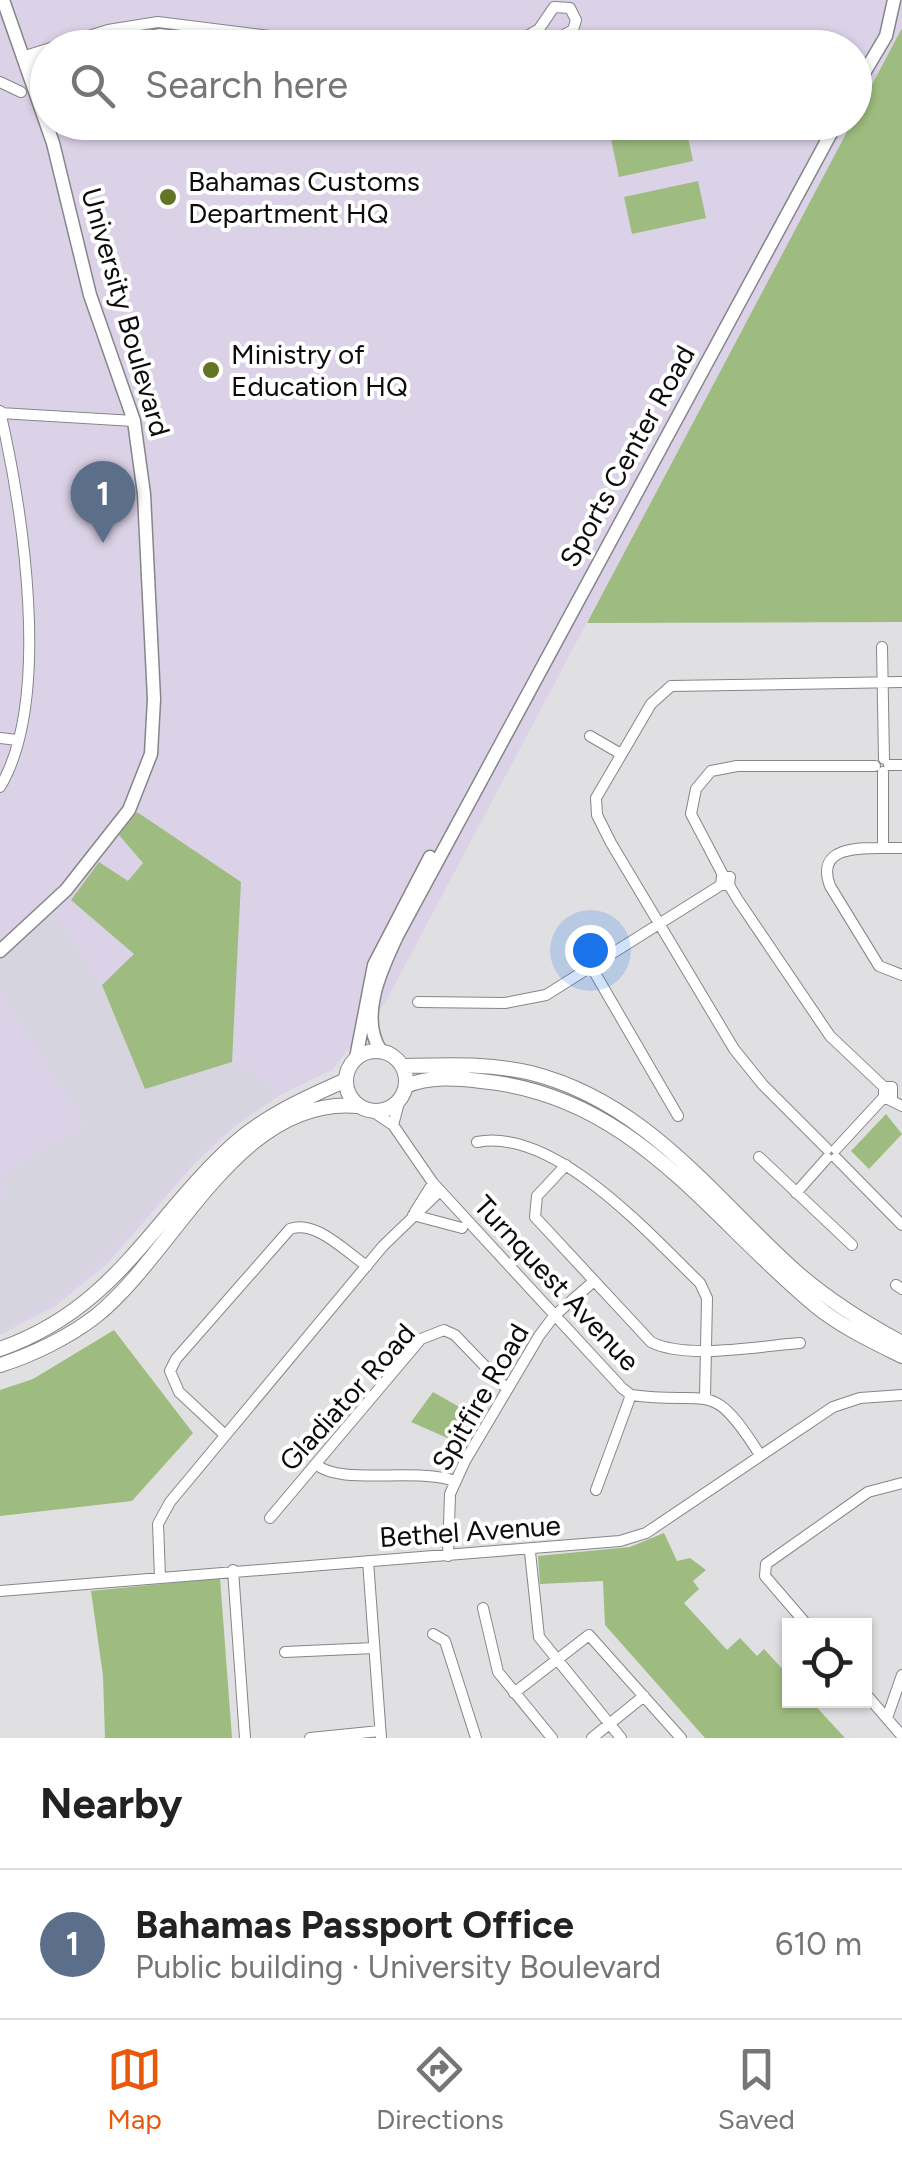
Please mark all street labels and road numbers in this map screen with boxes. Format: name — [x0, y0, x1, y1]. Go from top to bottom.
street label: University Boulevard — [74, 184, 178, 440]
street label: Sports Center Road — [552, 339, 702, 573]
street label: Turnquest Avenue — [467, 1188, 647, 1378]
street label: Gladiator Road — [272, 1316, 422, 1478]
street label: Spitfire Road — [424, 1318, 536, 1476]
street label: Bethel Avenue — [378, 1508, 562, 1554]

